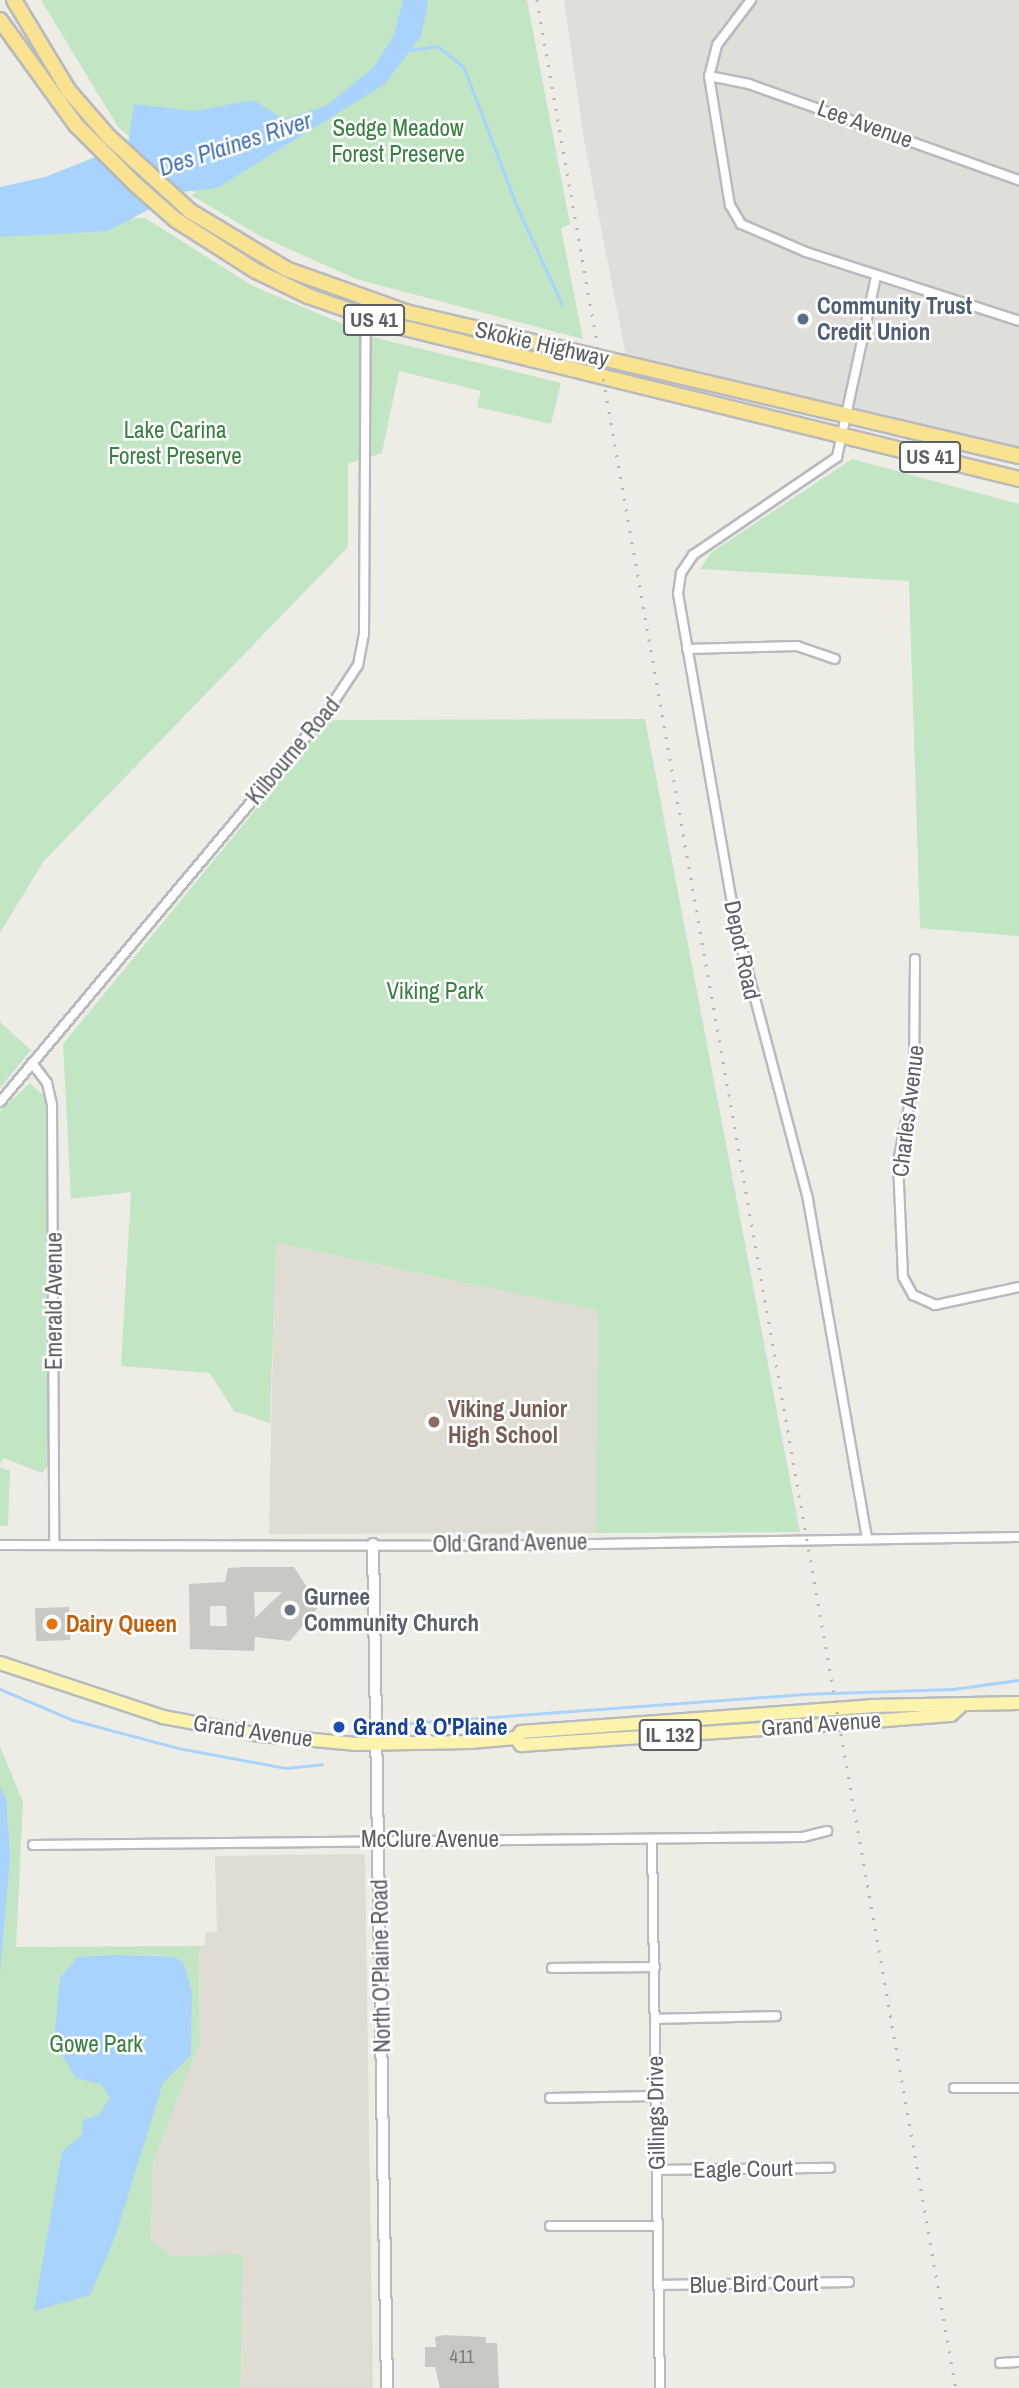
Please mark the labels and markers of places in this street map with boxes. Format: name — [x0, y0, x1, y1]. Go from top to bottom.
place label: Community Trust Credit Union — [817, 292, 972, 346]
marker: Community Trust Credit Union — [795, 311, 811, 327]
place label: Viking Junior High School — [448, 1395, 567, 1449]
marker: Viking Junior High School — [426, 1414, 442, 1430]
place label: Gurnee Community Church — [304, 1583, 479, 1637]
marker: Gurnee Community Church — [282, 1602, 298, 1618]
place label: Dairy Queen — [66, 1610, 177, 1638]
marker: Dairy Queen — [44, 1616, 60, 1632]
place label: Grand & O'Plaine — [353, 1713, 507, 1741]
marker: Grand & O'Plaine — [331, 1719, 347, 1735]

